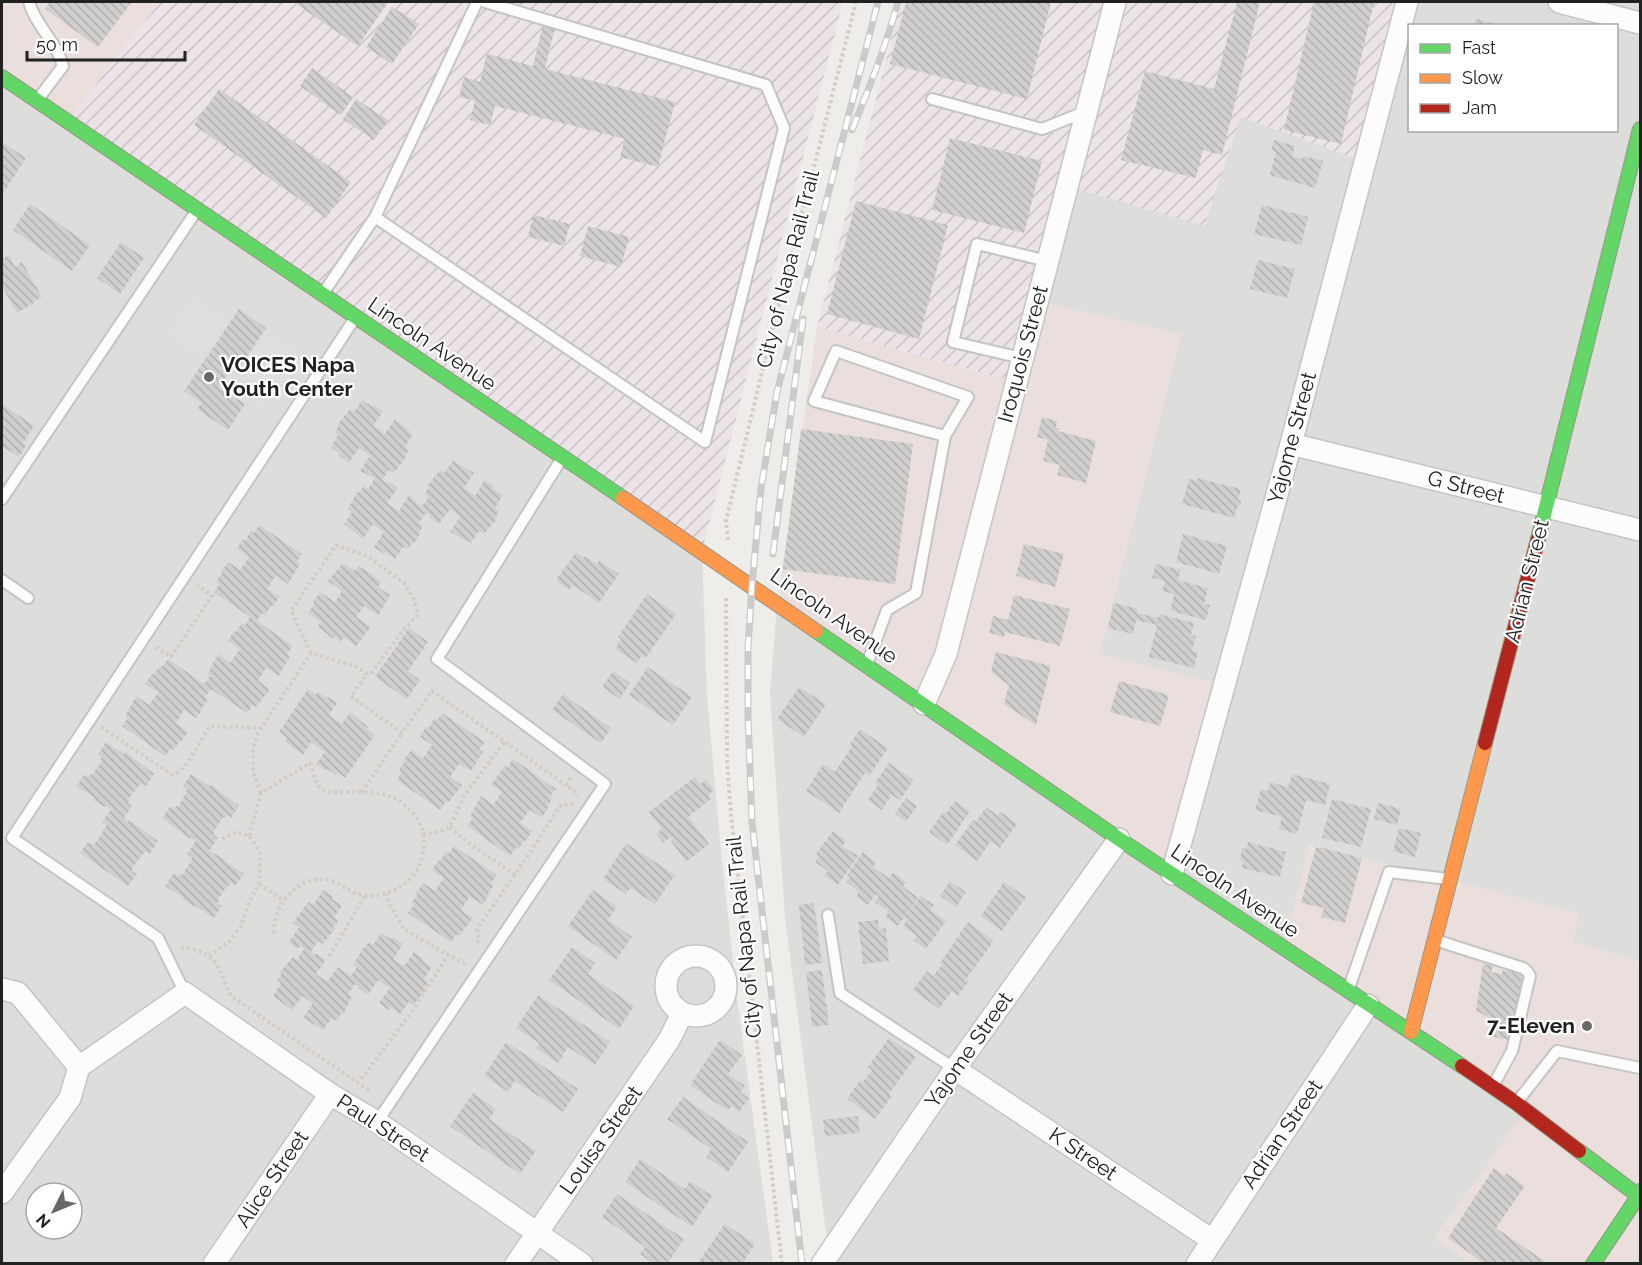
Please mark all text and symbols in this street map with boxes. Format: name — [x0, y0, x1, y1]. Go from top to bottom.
scale bar — [27, 24, 184, 62]
legend — [1408, 24, 1618, 132]
text: 50 m — [36, 34, 78, 55]
text: Fast — [1462, 37, 1496, 58]
text: Slow — [1462, 67, 1503, 88]
text: Jam — [1462, 97, 1497, 118]
street label: City of Napa Rail Trail — [751, 167, 824, 370]
street label: Iroquois Street — [992, 283, 1053, 425]
street label: Lincoln Avenue — [363, 291, 501, 396]
place label: VOICES Napa Youth Center — [221, 352, 355, 401]
street label: Yajome Street — [1262, 369, 1321, 507]
marker: VOICES Napa Youth Center — [202, 370, 216, 384]
street label: G Street — [1425, 465, 1507, 508]
street label: Adrian Street — [1499, 517, 1554, 645]
street label: Lincoln Avenue — [766, 563, 903, 669]
street label: City of Napa Rail Trail — [720, 835, 767, 1039]
street label: Lincoln Avenue — [1166, 838, 1304, 943]
street label: Yajome Street — [919, 987, 1018, 1112]
place label: 7-Eleven — [1487, 1013, 1575, 1038]
marker: 7-Eleven — [1580, 1019, 1594, 1033]
street label: Adrian Street — [1236, 1074, 1327, 1193]
street label: Louisa Street — [554, 1081, 647, 1199]
street label: Paul Street — [332, 1088, 434, 1167]
street label: K Street — [1044, 1122, 1122, 1185]
street label: Alice Street — [230, 1125, 313, 1232]
north arrow — [24, 1181, 84, 1241]
text: N — [32, 1210, 55, 1232]

